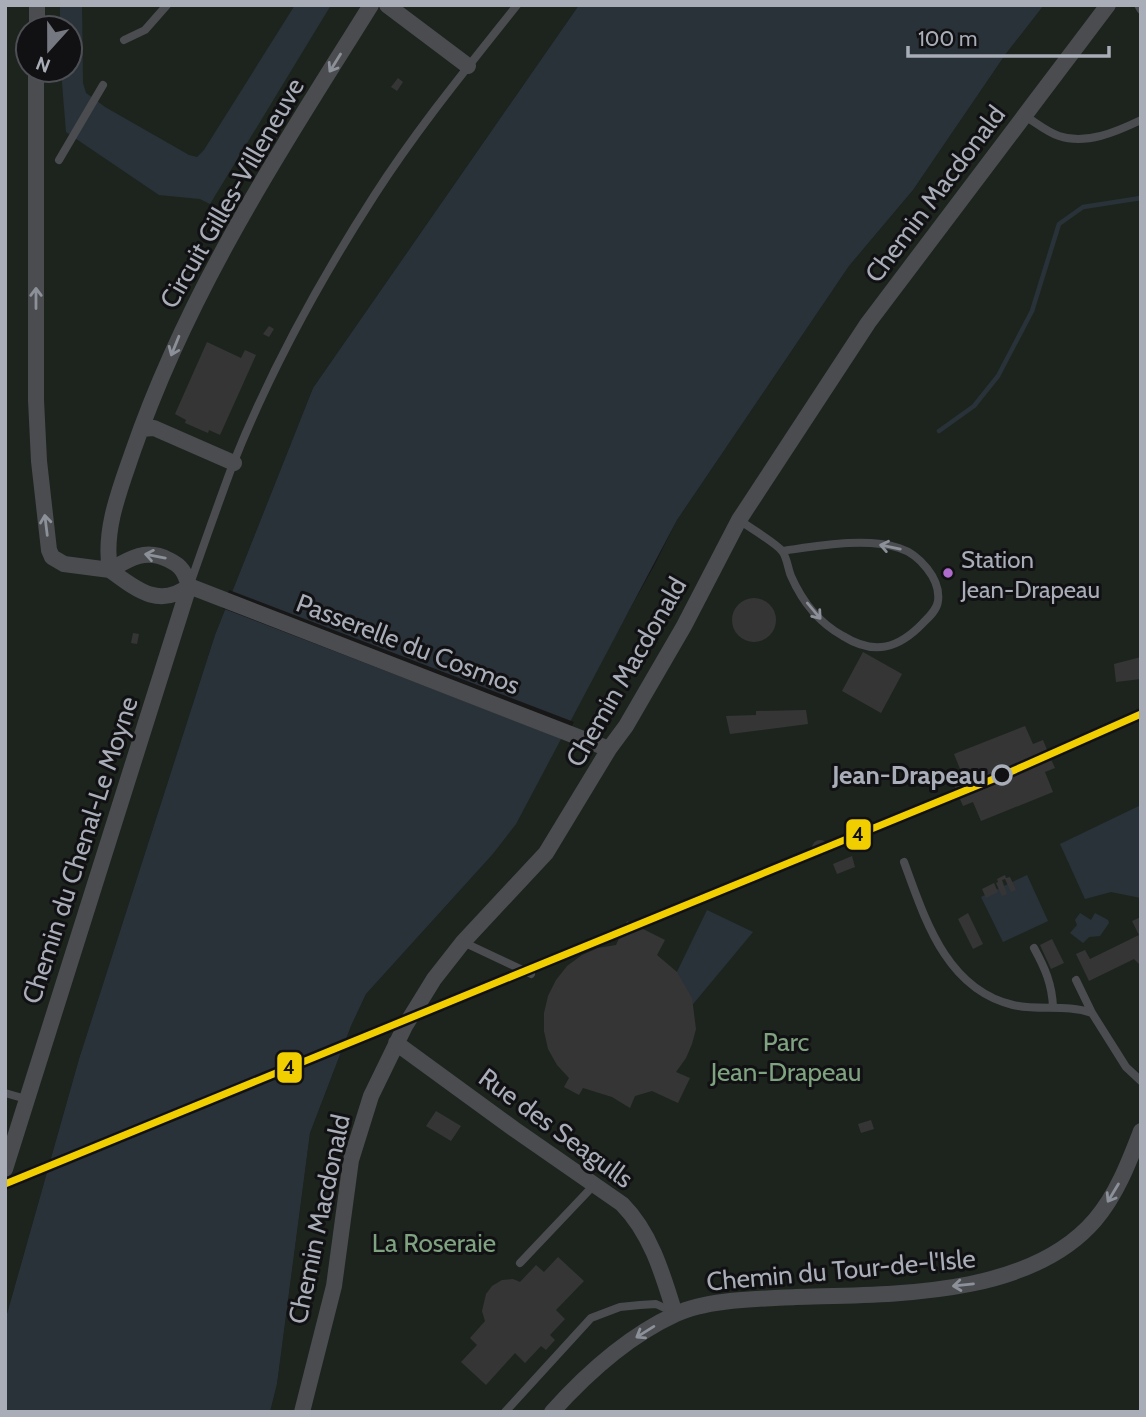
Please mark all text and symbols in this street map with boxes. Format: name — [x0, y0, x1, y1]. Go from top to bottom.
north arrow — [14, 14, 84, 84]
scale bar — [908, 14, 1109, 58]
text: 100 m — [918, 26, 977, 51]
text: N — [33, 51, 53, 78]
one-way arrow — [328, 53, 342, 73]
street label: Circuit Gilles-Villeneuve — [153, 72, 311, 314]
street label: Chemin Macdonald — [858, 99, 1012, 289]
one-way arrow — [29, 287, 43, 310]
one-way arrow — [167, 335, 180, 356]
one-way arrow — [40, 515, 53, 537]
one-way arrow — [879, 539, 902, 553]
place label: Station Jean-Drapeau — [960, 545, 1100, 604]
one-way arrow — [145, 549, 167, 562]
marker: Station Jean-Drapeau — [941, 566, 955, 580]
street label: Chemin Macdonald — [559, 572, 693, 772]
street label: Passerelle du Cosmos — [292, 587, 524, 701]
one-way arrow — [806, 602, 822, 620]
street label: Chemin du Chenal-Le Moyne — [15, 692, 145, 1008]
place label: Jean-Drapeau — [831, 759, 986, 791]
marker: Jean-Drapeau — [992, 765, 1012, 785]
line badge: 4 — [845, 818, 872, 851]
text: 4 — [852, 823, 864, 846]
park label: Parc Jean-Drapeau — [710, 1026, 861, 1088]
line badge: 4 — [276, 1051, 303, 1084]
text: 4 — [283, 1056, 295, 1079]
street label: Rue des Seagulls — [473, 1061, 640, 1195]
street label: Chemin Macdonald — [281, 1111, 357, 1327]
one-way arrow — [1106, 1182, 1120, 1202]
park label: La Roseraie — [372, 1227, 496, 1259]
street label: Chemin du Tour-de-l'Isle — [705, 1242, 977, 1298]
one-way arrow — [952, 1279, 975, 1292]
one-way arrow — [636, 1325, 655, 1340]

